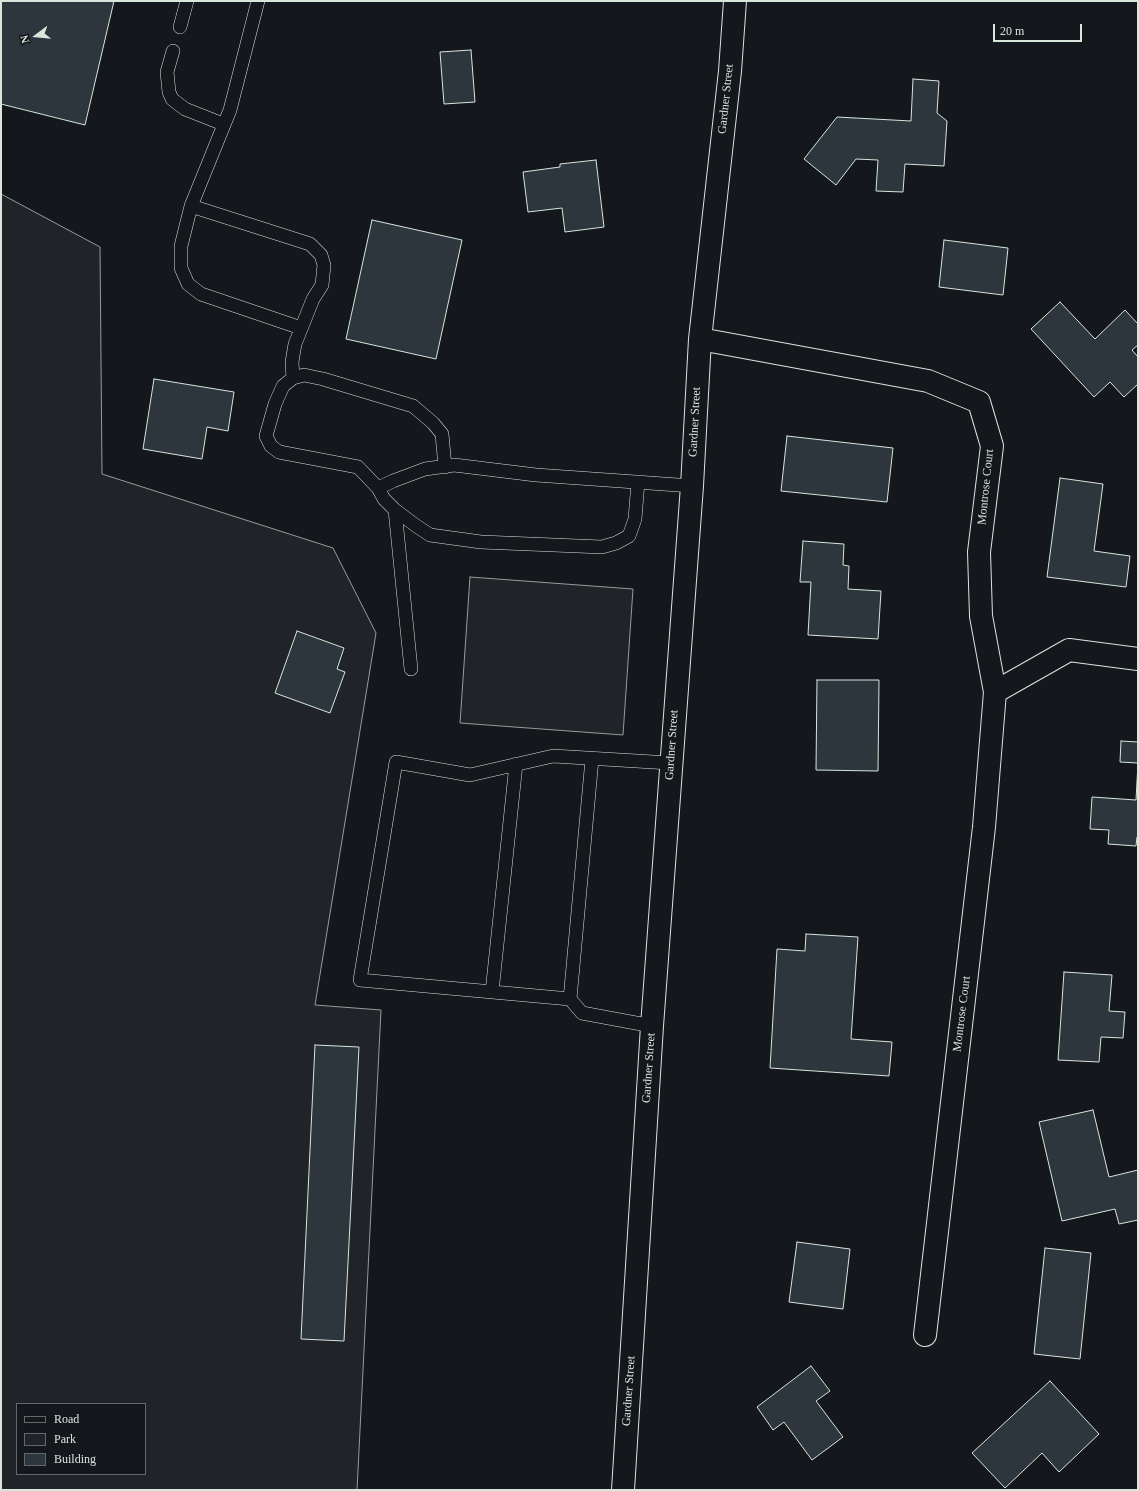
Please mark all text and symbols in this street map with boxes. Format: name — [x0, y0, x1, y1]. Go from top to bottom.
north arrow — [16, 16, 56, 56]
scale bar — [995, 16, 1084, 42]
text: 20 m — [1000, 24, 1024, 38]
text: N — [18, 34, 31, 45]
street label: Gardner Street — [715, 63, 737, 135]
street label: Gardner Street — [686, 387, 704, 457]
street label: Montrose Court — [975, 448, 997, 526]
street label: Gardner Street — [662, 709, 682, 781]
street label: Montrose Court — [950, 975, 974, 1053]
street label: Gardner Street — [639, 1032, 659, 1104]
street label: Gardner Street — [619, 1355, 639, 1427]
legend — [16, 1403, 146, 1475]
text: Road — [54, 1412, 79, 1426]
text: Park — [54, 1432, 76, 1446]
text: Building — [54, 1452, 96, 1466]

